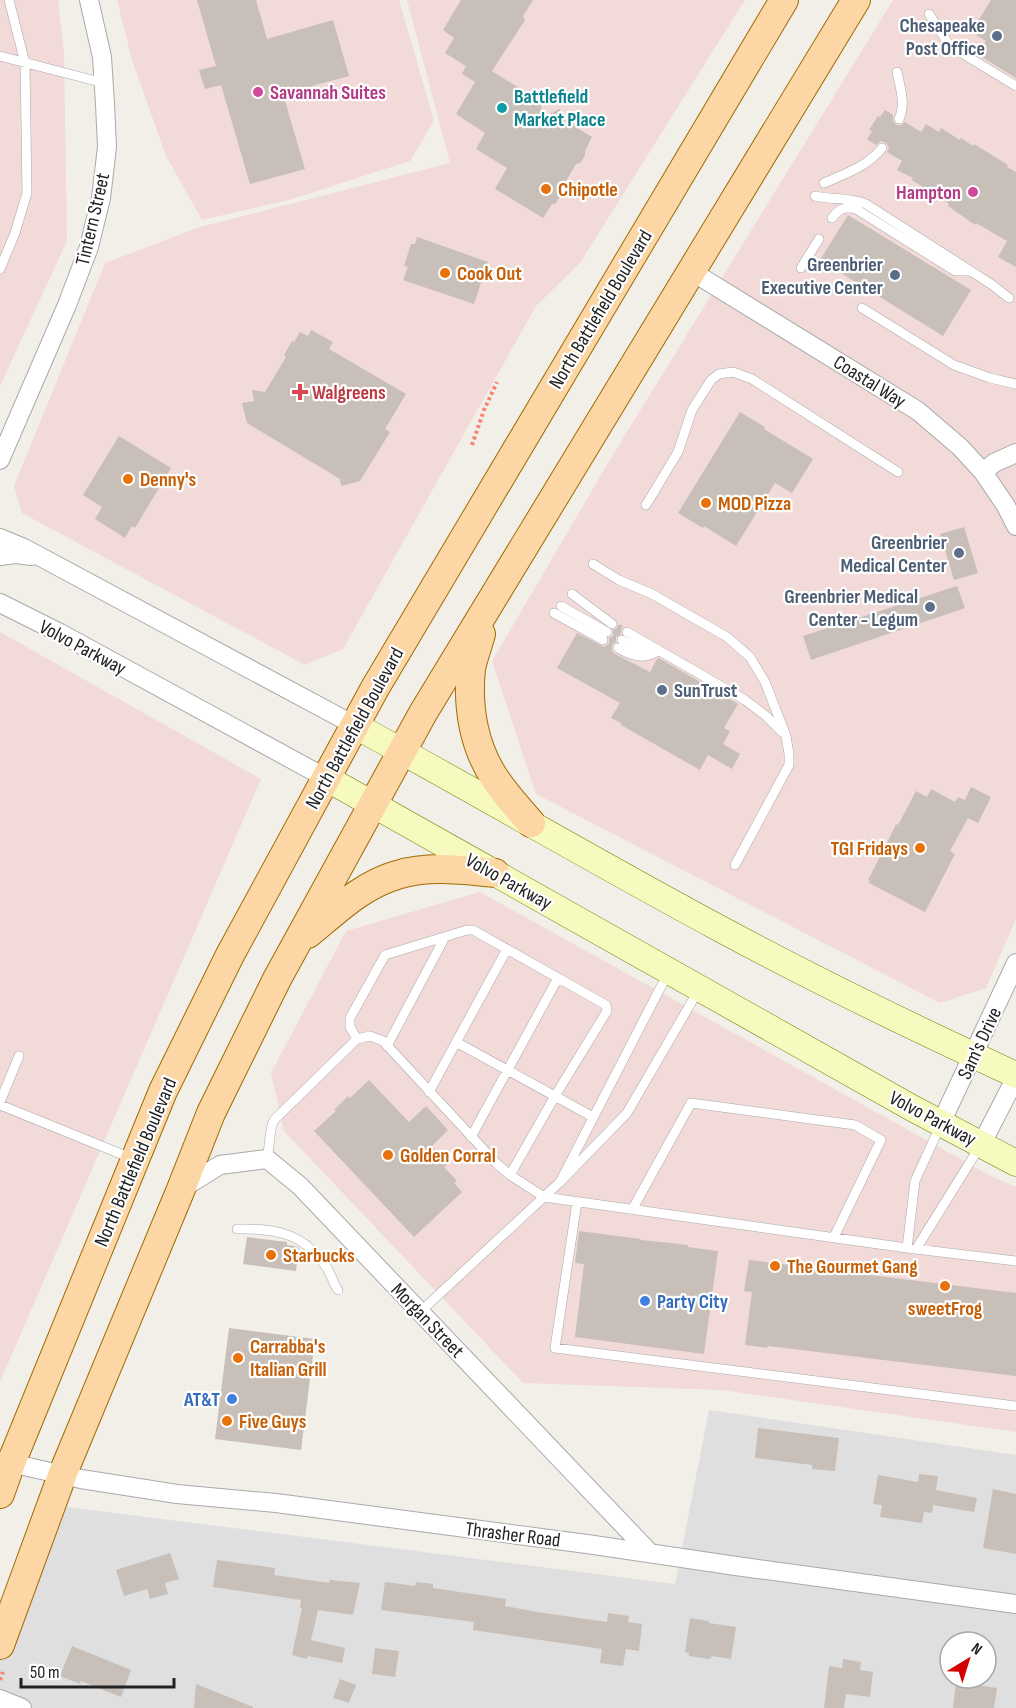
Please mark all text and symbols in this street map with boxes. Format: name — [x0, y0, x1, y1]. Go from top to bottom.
place label: Chesapeake Post Office — [899, 14, 985, 61]
marker: Chesapeake Post Office — [990, 29, 1004, 43]
place label: Savannah Suites — [270, 81, 386, 105]
marker: Savannah Suites — [251, 85, 265, 99]
place label: Battlefield Market Place — [514, 85, 606, 132]
marker: Battlefield Market Place — [495, 101, 509, 115]
street label: Tintern Street — [71, 171, 115, 268]
place label: Chipotle — [558, 178, 618, 202]
place label: Hampton — [896, 181, 961, 205]
marker: Chipotle — [539, 182, 553, 196]
marker: Hampton — [966, 185, 980, 199]
street label: North Battlefield Boulevard — [544, 226, 658, 393]
place label: Greenbrier Executive Center — [761, 253, 883, 300]
place label: Cook Out — [457, 262, 522, 286]
marker: Cook Out — [438, 266, 452, 280]
marker: Greenbrier Executive Center — [888, 268, 902, 282]
street label: Coastal Way — [829, 350, 910, 414]
place label: Walgreens — [312, 381, 386, 405]
marker: Walgreens — [293, 385, 307, 399]
place label: Denny's — [140, 468, 197, 492]
marker: Denny's — [121, 472, 135, 486]
place label: MOD Pizza — [718, 492, 791, 516]
marker: MOD Pizza — [699, 496, 713, 510]
place label: Greenbrier Medical Center — [841, 531, 947, 578]
marker: Greenbrier Medical Center — [952, 546, 966, 560]
place label: Greenbrier Medical Center - Legum — [784, 585, 918, 632]
marker: Greenbrier Medical Center - Legum — [923, 600, 937, 614]
street label: Volvo Parkway — [35, 615, 130, 681]
street label: North Battlefield Boulevard — [300, 644, 409, 813]
place label: SunTrust — [674, 679, 738, 703]
marker: SunTrust — [655, 683, 669, 697]
place label: TGI Fridays — [830, 837, 908, 861]
marker: TGI Fridays — [913, 841, 927, 855]
street label: Volvo Parkway — [461, 848, 556, 916]
street label: Sam's Drive — [953, 1004, 1007, 1083]
street label: North Battlefield Boulevard — [90, 1074, 182, 1250]
street label: Volvo Parkway — [885, 1086, 980, 1152]
place label: Golden Corral — [400, 1144, 496, 1168]
marker: Golden Corral — [381, 1148, 395, 1162]
place label: Starbucks — [283, 1244, 355, 1268]
marker: Starbucks — [264, 1248, 278, 1262]
place label: The Gourmet Gang — [787, 1255, 918, 1279]
marker: The Gourmet Gang — [768, 1259, 782, 1273]
street label: Morgan Street — [386, 1278, 469, 1363]
marker: sweetFrog — [938, 1279, 952, 1293]
place label: Party City — [657, 1290, 729, 1314]
marker: Party City — [638, 1294, 652, 1308]
place label: sweetFrog — [908, 1297, 983, 1321]
place label: Carrabba's Italian Grill — [250, 1335, 327, 1382]
marker: Carrabba's Italian Grill — [231, 1351, 245, 1365]
place label: AT&T — [183, 1388, 220, 1412]
marker: AT&T — [225, 1392, 239, 1406]
place label: Five Guys — [239, 1410, 307, 1434]
marker: Five Guys — [220, 1414, 234, 1428]
street label: Thrasher Road — [464, 1517, 562, 1553]
north arrow — [938, 1630, 998, 1690]
text: N — [967, 1639, 986, 1659]
scale bar — [21, 1651, 174, 1689]
text: 50 m — [30, 1662, 60, 1683]

